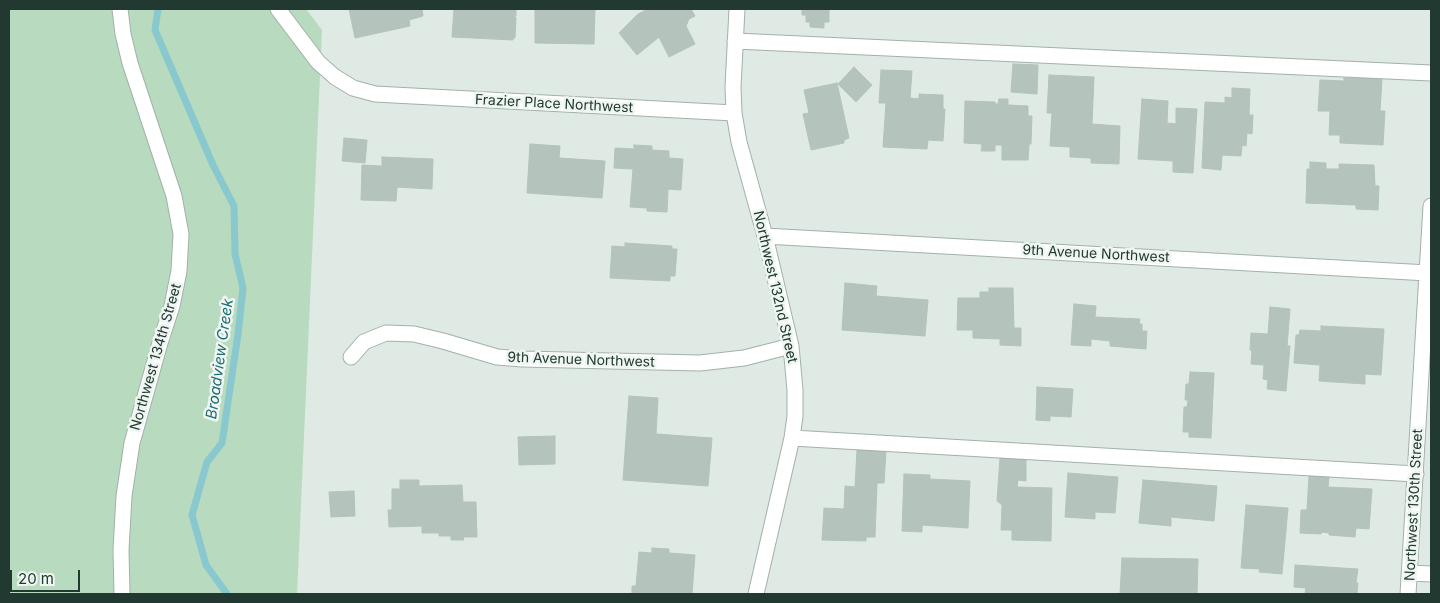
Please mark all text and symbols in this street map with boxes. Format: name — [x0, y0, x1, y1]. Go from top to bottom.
street label: Frazier Place Northwest — [474, 91, 634, 117]
street label: Northwest 132nd Street — [749, 209, 801, 365]
street label: 9th Avenue Northwest — [1022, 242, 1170, 266]
street label: Northwest 134th Street — [127, 282, 185, 432]
water label: Broadview Creek — [203, 298, 237, 420]
street label: 9th Avenue Northwest — [507, 349, 655, 371]
street label: Northwest 130th Street — [1402, 429, 1426, 581]
scale bar — [12, 560, 82, 592]
text: 20 m — [18, 569, 54, 588]

